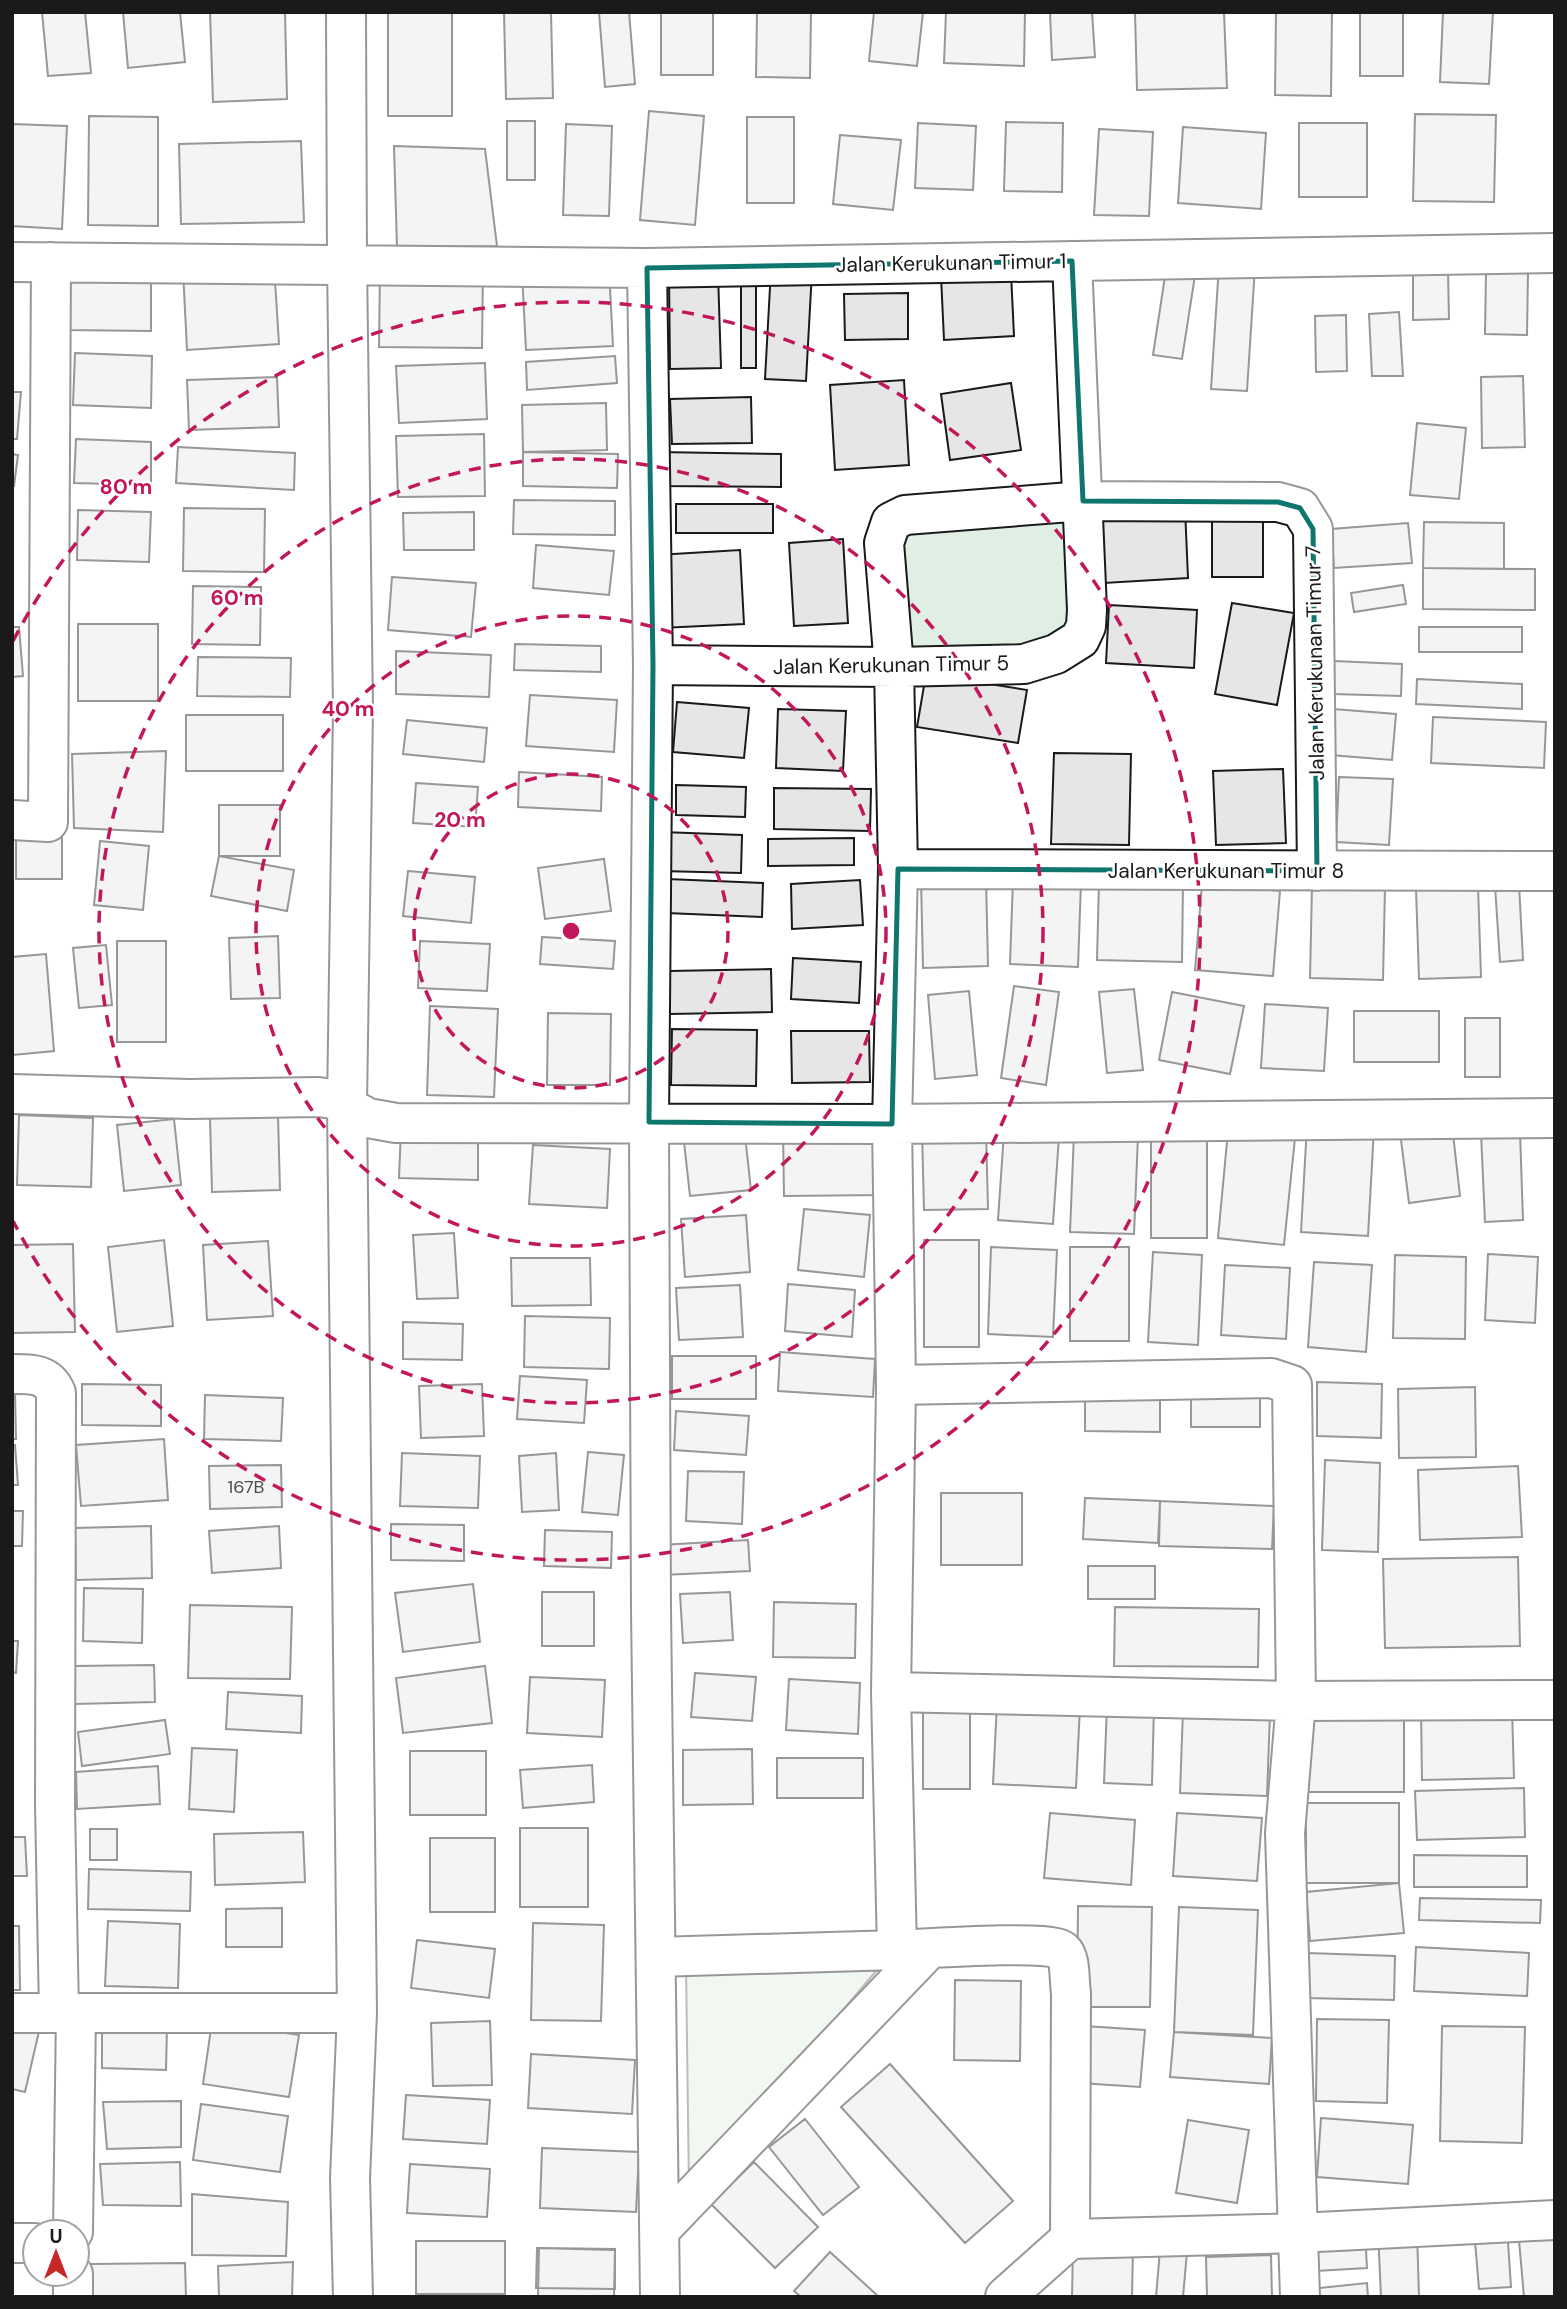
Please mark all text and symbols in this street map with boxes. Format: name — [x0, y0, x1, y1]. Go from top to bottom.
street label: Jalan Kerukunan Timur 1 — [836, 247, 1066, 279]
text: 80 m — [100, 473, 152, 501]
street label: Jalan Kerukunan Timur 7 — [1299, 545, 1331, 781]
text: 60 m — [211, 584, 263, 612]
street label: Jalan Kerukunan Timur 5 — [773, 649, 1009, 681]
text: 40 m — [321, 695, 375, 723]
text: 20 m — [434, 806, 486, 834]
street label: Jalan Kerukunan Timur 8 — [1108, 857, 1344, 885]
centre of rings — [559, 919, 583, 943]
house number: 167B — [228, 1475, 265, 1499]
north arrow — [21, 2218, 91, 2288]
text: U — [49, 2224, 63, 2249]

